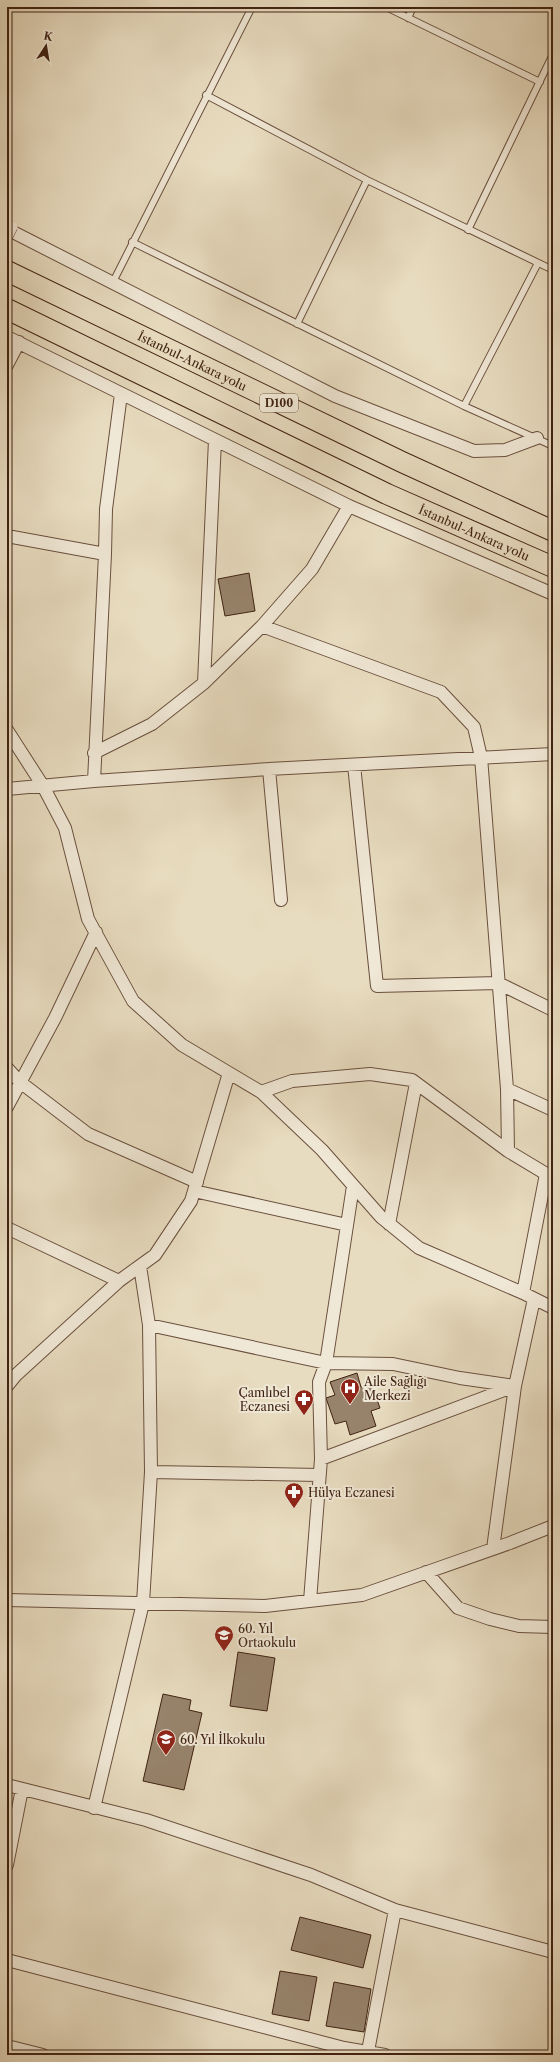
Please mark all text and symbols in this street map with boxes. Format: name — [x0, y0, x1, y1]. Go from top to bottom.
north arrow — [26, 26, 66, 66]
text: K — [42, 28, 55, 44]
street label: İstanbul-Ankara yolu — [135, 327, 250, 394]
road number: D100 — [260, 394, 298, 412]
street label: İstanbul-Ankara yolu — [417, 501, 532, 564]
place label: Aile Sağlığı Merkezi — [363, 1374, 427, 1403]
hospital icon: Aile Sağlığı Merkezi — [339, 1377, 361, 1405]
place label: Çamlıbel Eczanesi — [239, 1385, 290, 1414]
pharmacy icon: Çamlıbel Eczanesi — [293, 1388, 315, 1416]
pharmacy icon: Hülya Eczanesi — [283, 1481, 305, 1509]
place label: Hülya Eczanesi — [308, 1485, 395, 1500]
place label: 60. Yıl Ortaokulu — [238, 1621, 297, 1650]
school or university icon: 60. Yıl Ortaokulu — [213, 1624, 235, 1652]
school or university icon: 60. Yıl İlkokulu — [155, 1728, 177, 1756]
place label: 60. Yıl İlkokulu — [180, 1731, 266, 1747]

